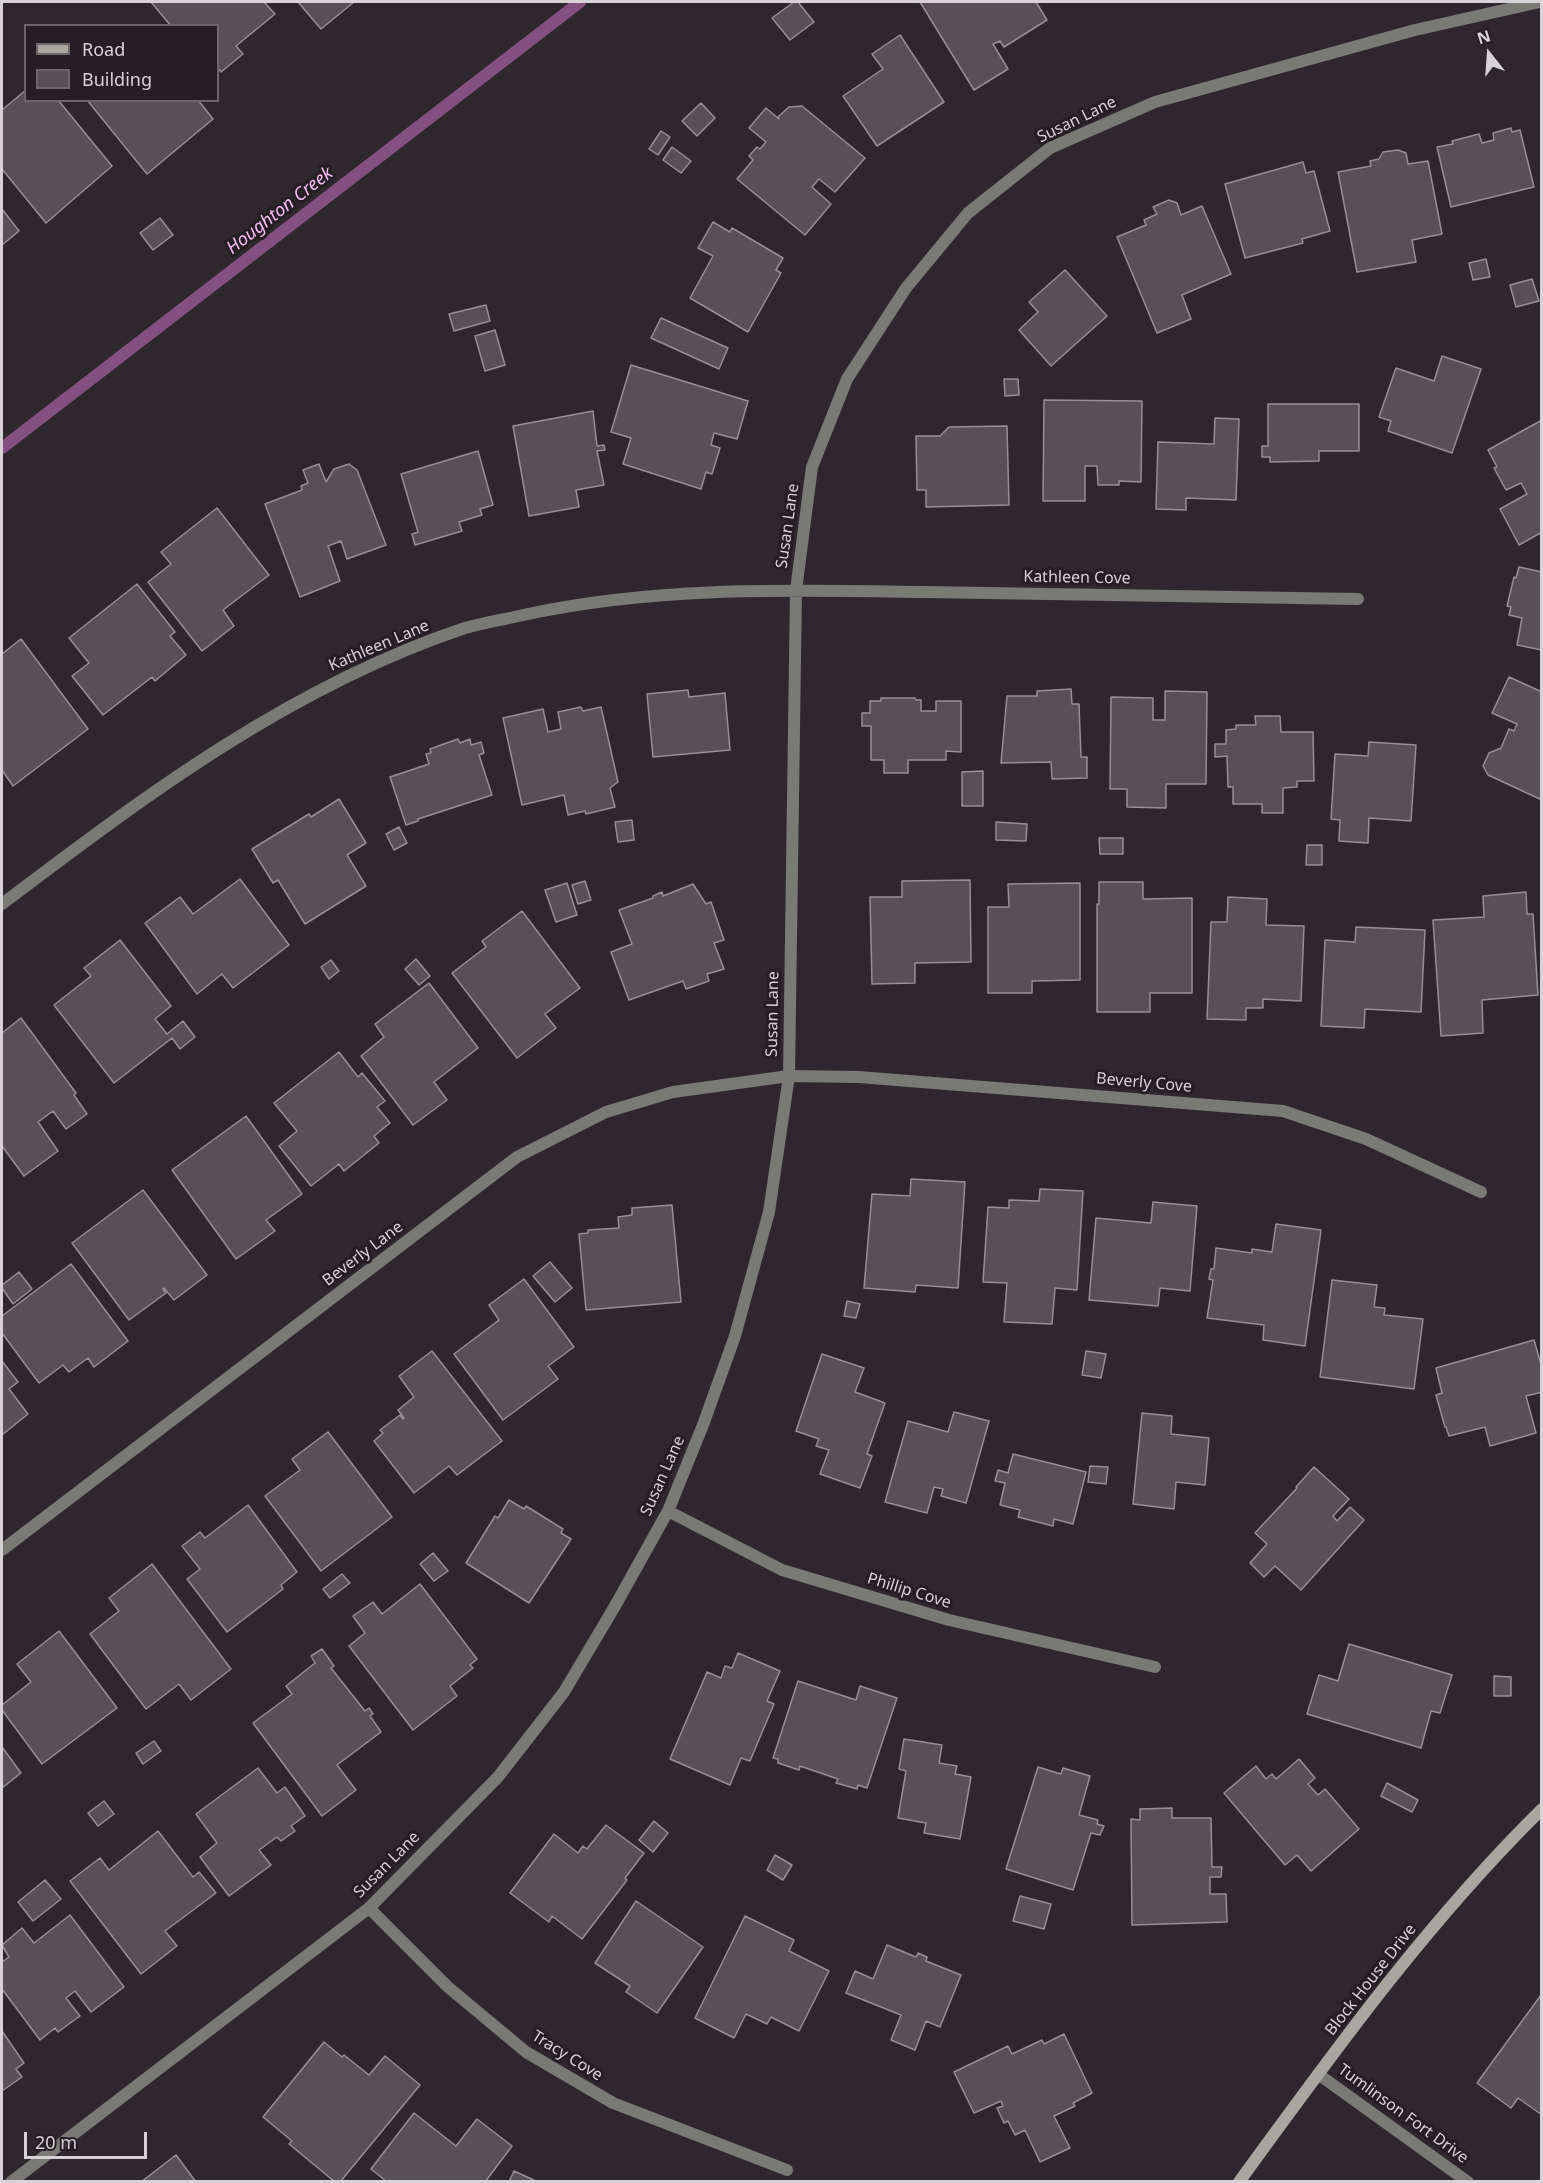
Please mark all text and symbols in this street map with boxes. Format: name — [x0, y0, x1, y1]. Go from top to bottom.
legend — [24, 24, 219, 102]
north arrow — [1459, 24, 1519, 84]
text: N — [1474, 24, 1493, 49]
text: Road — [82, 37, 125, 61]
text: Building — [82, 67, 152, 91]
street label: Susan Lane — [1034, 93, 1120, 147]
water label: Houghton Creek — [222, 163, 338, 259]
street label: Susan Lane — [773, 482, 803, 570]
street label: Kathleen Cove — [1023, 567, 1131, 589]
street label: Kathleen Lane — [326, 616, 432, 676]
street label: Susan Lane — [763, 971, 783, 1057]
street label: Beverly Cove — [1095, 1069, 1193, 1097]
street label: Beverly Lane — [319, 1218, 407, 1290]
street label: Susan Lane — [637, 1433, 689, 1519]
street label: Phillip Cove — [865, 1569, 953, 1613]
street label: Susan Lane — [350, 1828, 424, 1902]
street label: Block House Drive — [1321, 1920, 1421, 2040]
street label: Tracy Cove — [528, 2027, 606, 2085]
street label: Tumlinson Fort Drive — [1334, 2060, 1472, 2168]
scale bar — [27, 2120, 150, 2158]
text: 20 m — [35, 2130, 77, 2154]

